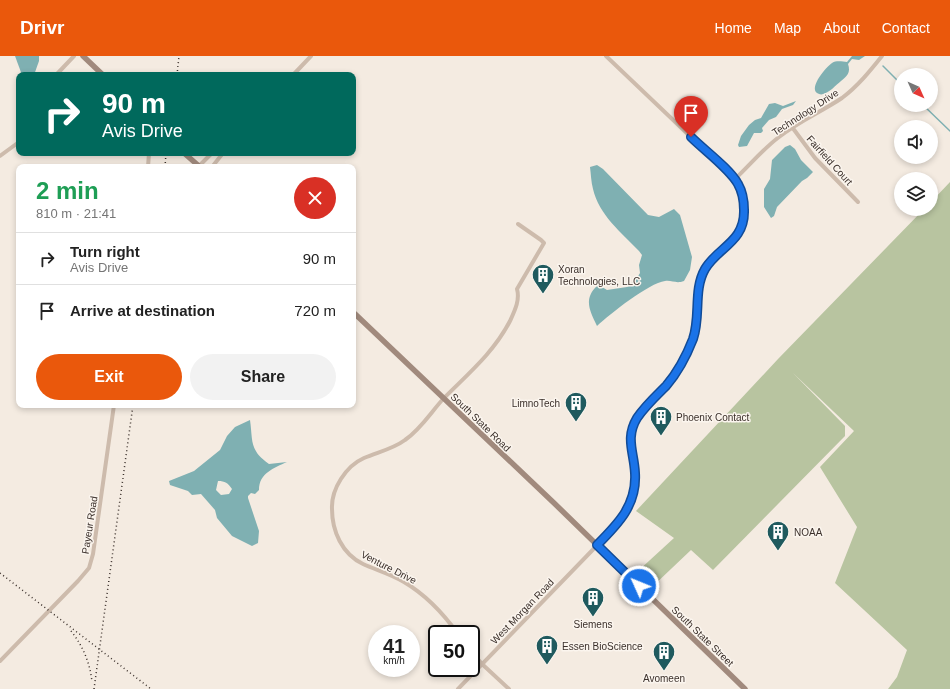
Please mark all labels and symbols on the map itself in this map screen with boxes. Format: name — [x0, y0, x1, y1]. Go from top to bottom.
north arrow — [894, 68, 938, 112]
street label: Technology Drive — [770, 87, 841, 138]
pin — [674, 96, 708, 137]
street label: Fairfield Court — [805, 133, 855, 188]
building icon: Xoran Technologies, LLC — [530, 262, 556, 295]
place label: Xoran Technologies, LLC — [558, 264, 640, 287]
building icon: LimnoTech — [563, 390, 589, 423]
street label: South State Road — [448, 391, 513, 454]
place label: LimnoTech — [512, 398, 560, 409]
building icon: Phoenix Contact — [648, 404, 674, 437]
place label: Phoenix Contact — [676, 412, 750, 423]
street label: Payeur Road — [79, 495, 99, 555]
building icon: NOAA — [765, 519, 791, 552]
place label: NOAA — [794, 527, 823, 538]
street label: Venture Drive — [359, 549, 419, 586]
position arrow — [618, 565, 660, 607]
street label: West Morgan Road — [489, 577, 556, 646]
building icon: Siemens — [580, 585, 606, 618]
street label: South State Street — [669, 604, 736, 669]
place label: Siemens — [574, 619, 612, 630]
speed limit sign: 50 — [428, 625, 480, 677]
building icon: Essen BioScience — [534, 633, 560, 666]
building icon: Avomeen — [651, 639, 677, 672]
place label: Essen BioScience — [562, 641, 643, 652]
place label: Avomeen — [643, 673, 685, 684]

